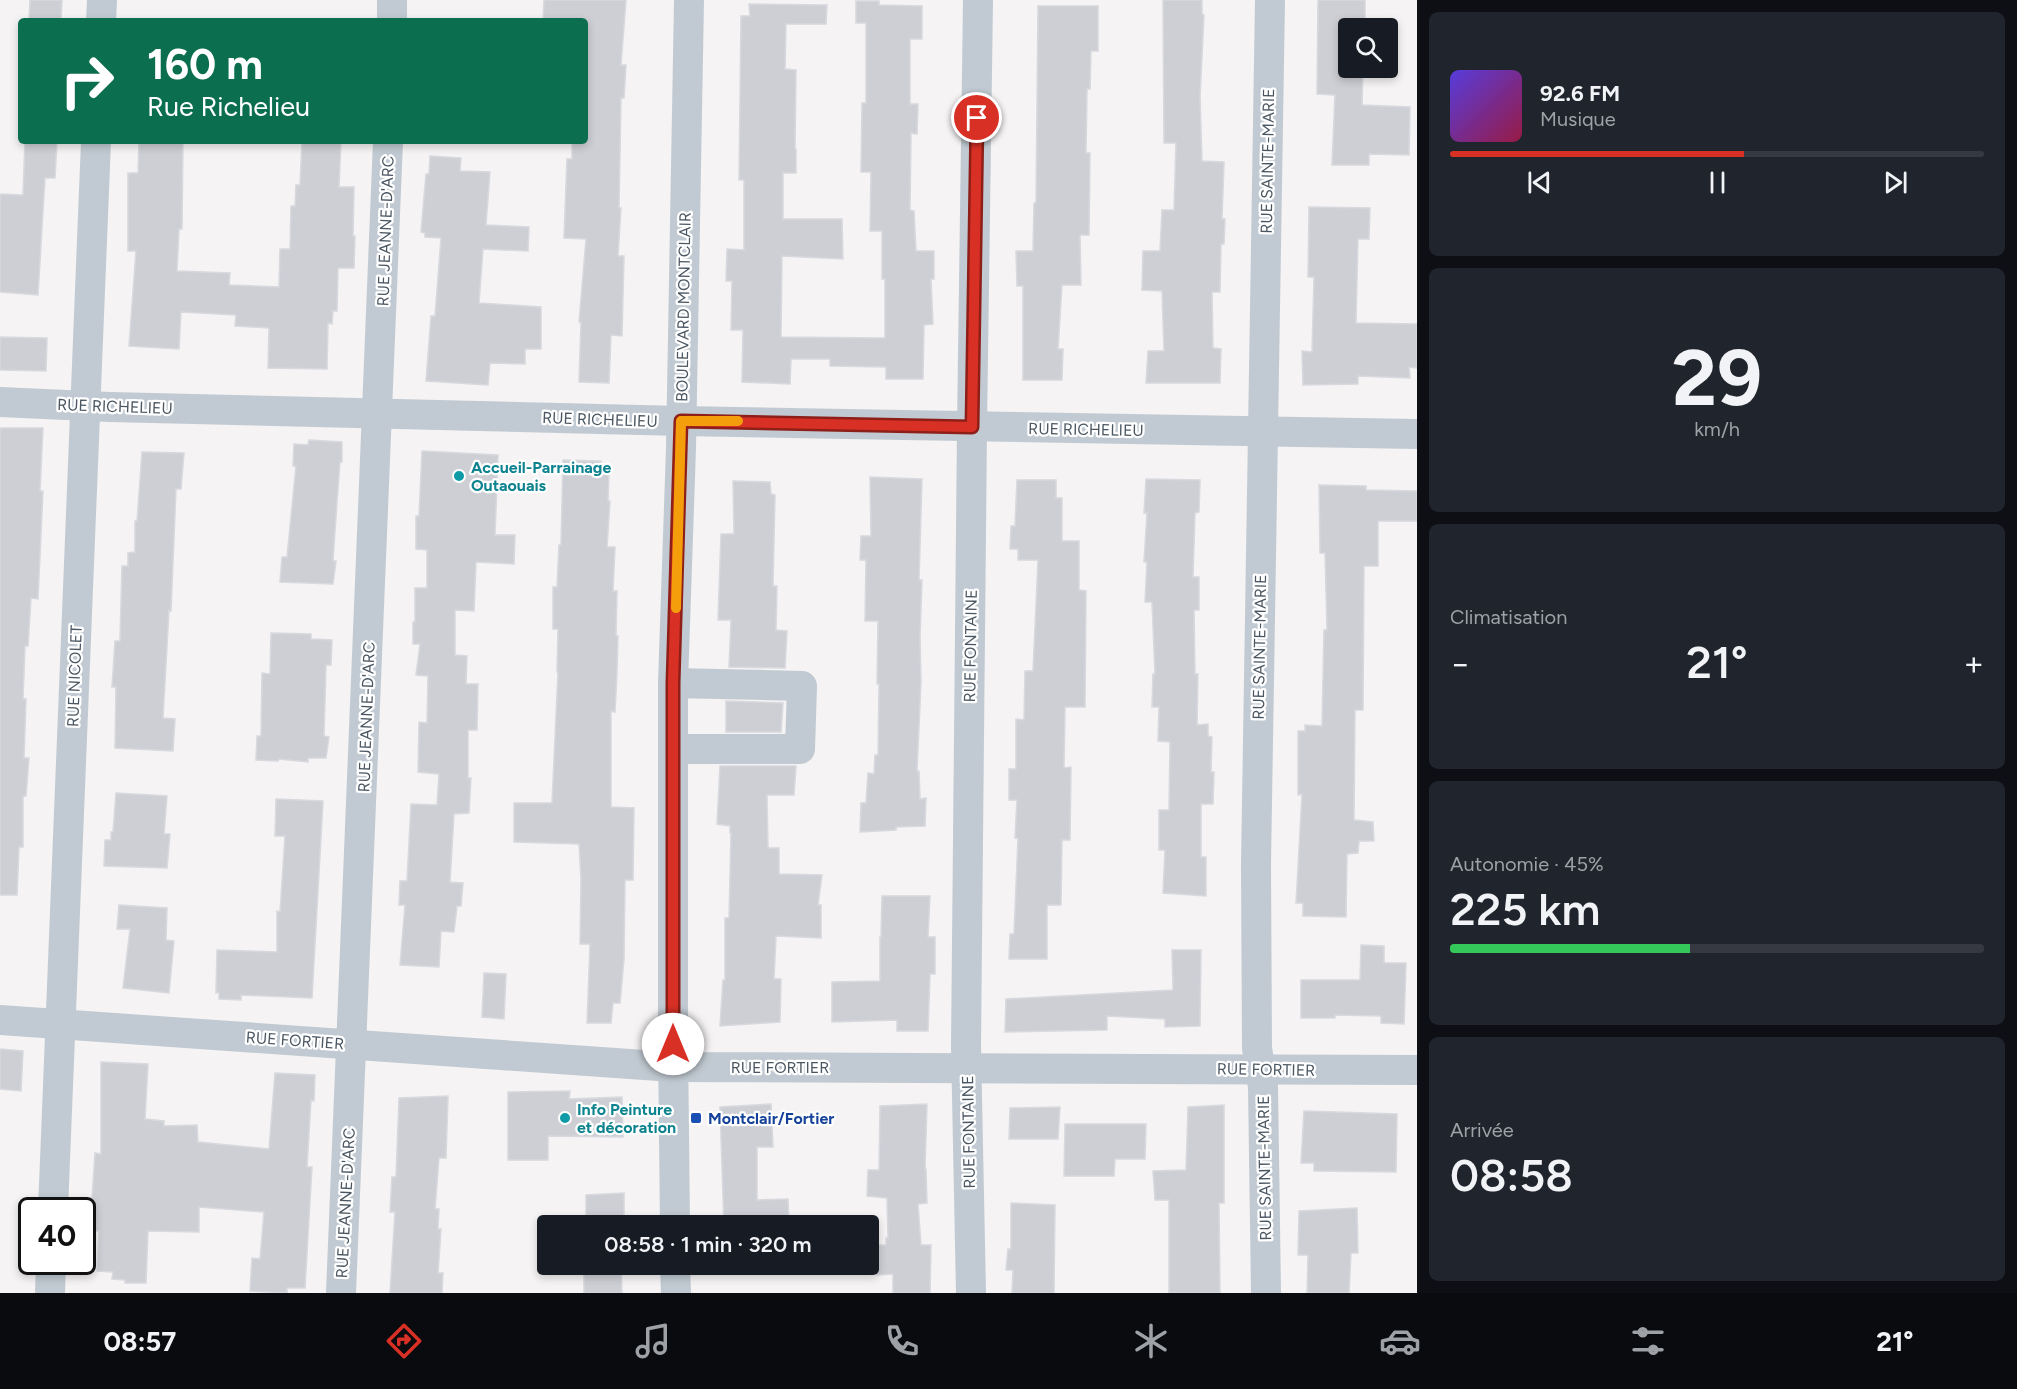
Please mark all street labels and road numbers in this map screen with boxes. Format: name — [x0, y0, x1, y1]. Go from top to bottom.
street label: RUE SAINTE-MARIE — [1257, 88, 1278, 234]
street label: RUE JEANNE-D'ARC — [373, 155, 398, 307]
street label: BOULEVARD MONTCLAIR — [672, 212, 695, 402]
street label: RUE RICHELIEU — [57, 395, 173, 418]
street label: RUE RICHELIEU — [542, 408, 658, 431]
street label: RUE RICHELIEU — [1028, 419, 1144, 440]
street label: RUE SAINTE-MARIE — [1249, 574, 1270, 720]
street label: RUE FONTAINE — [960, 589, 981, 703]
street label: RUE NICOLET — [63, 625, 86, 727]
street label: RUE JEANNE-D'ARC — [354, 641, 379, 793]
street label: RUE FORTIER — [245, 1028, 345, 1053]
street label: RUE FORTIER — [731, 1058, 829, 1077]
street label: RUE FORTIER — [1217, 1059, 1315, 1080]
street label: RUE FONTAINE — [958, 1075, 979, 1189]
street label: RUE SAINTE-MARIE — [1254, 1095, 1275, 1241]
street label: RUE JEANNE-D'ARC — [332, 1127, 359, 1279]

